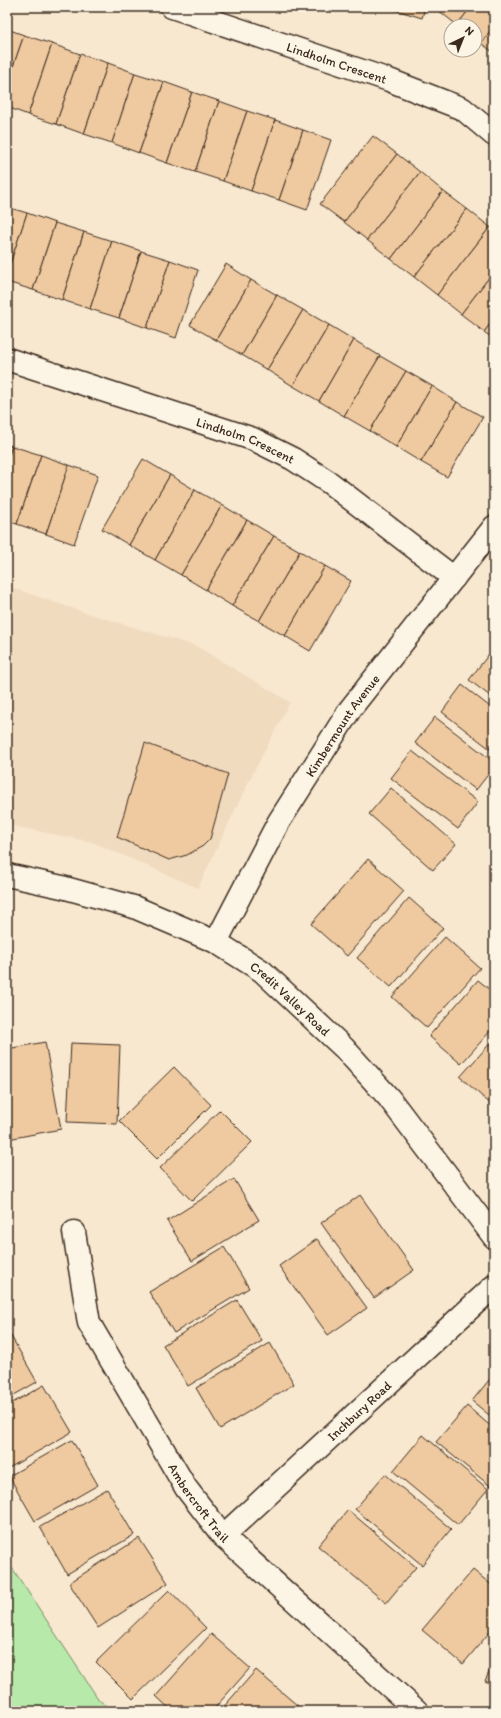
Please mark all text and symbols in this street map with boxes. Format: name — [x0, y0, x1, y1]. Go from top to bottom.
north arrow — [443, 18, 483, 58]
text: N — [462, 24, 477, 38]
street label: Lindholm Crescent — [285, 39, 389, 86]
street label: Lindholm Crescent — [194, 414, 297, 466]
street label: Kimbermount Avenue — [302, 671, 382, 779]
street label: Credit Valley Road — [248, 958, 334, 1039]
street label: Inchbury Road — [324, 1377, 394, 1444]
street label: Ambercroft Trail — [166, 1460, 232, 1546]

